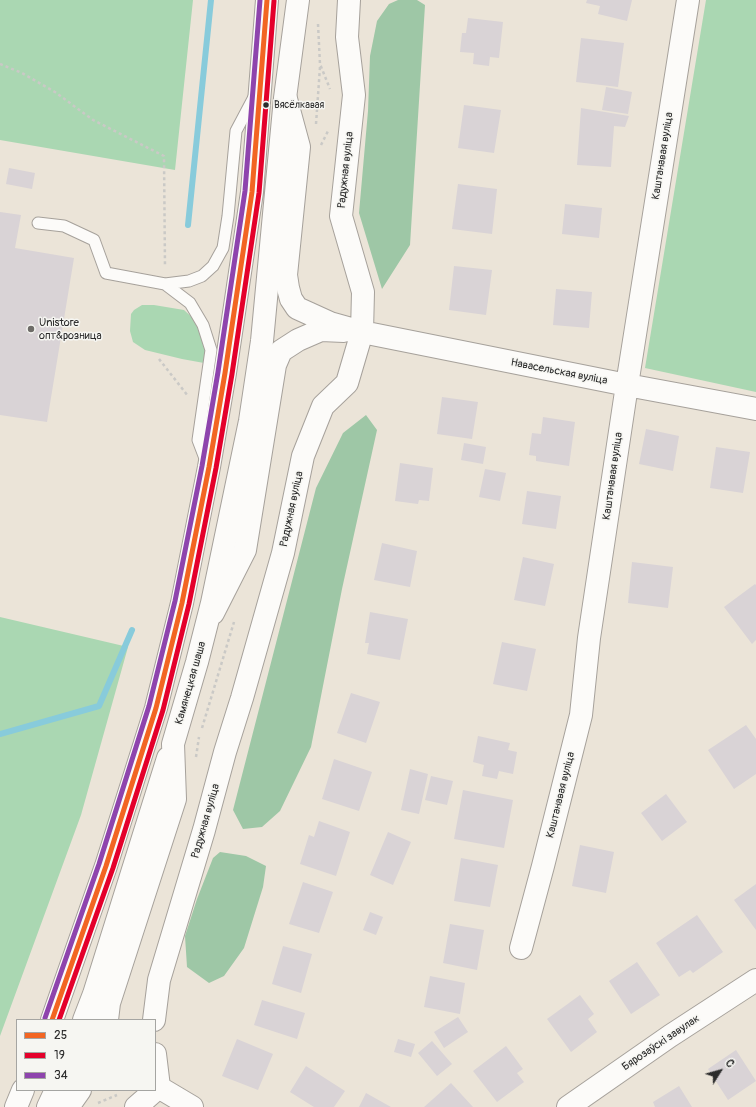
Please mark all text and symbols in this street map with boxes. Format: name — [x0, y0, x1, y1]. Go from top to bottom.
place label: Вясёлкавая — [274, 99, 324, 111]
marker: Вясёлкавая — [261, 100, 271, 110]
street label: Каштанавая вуліца — [650, 111, 676, 201]
street label: Радужная вуліца — [335, 131, 357, 209]
place label: Unistore опт&розница — [39, 316, 102, 342]
marker: Unistore опт&розница — [26, 324, 36, 334]
street label: Навасельская вуліца — [510, 356, 608, 388]
street label: Каштанавая вуліца — [600, 431, 626, 521]
street label: Радужная вуліца — [278, 470, 306, 548]
street label: Камянецкая шаша — [173, 640, 209, 726]
street label: Каштанавая вуліца — [544, 751, 578, 839]
street label: Радужная вуліца — [189, 782, 223, 860]
street label: Бярозаўскі завулак — [620, 1012, 702, 1074]
legend — [16, 1019, 156, 1091]
text: 25 — [54, 1028, 67, 1043]
text: 19 — [54, 1048, 65, 1063]
north arrow — [700, 1051, 740, 1091]
text: С — [723, 1057, 737, 1070]
text: 34 — [54, 1068, 68, 1083]

